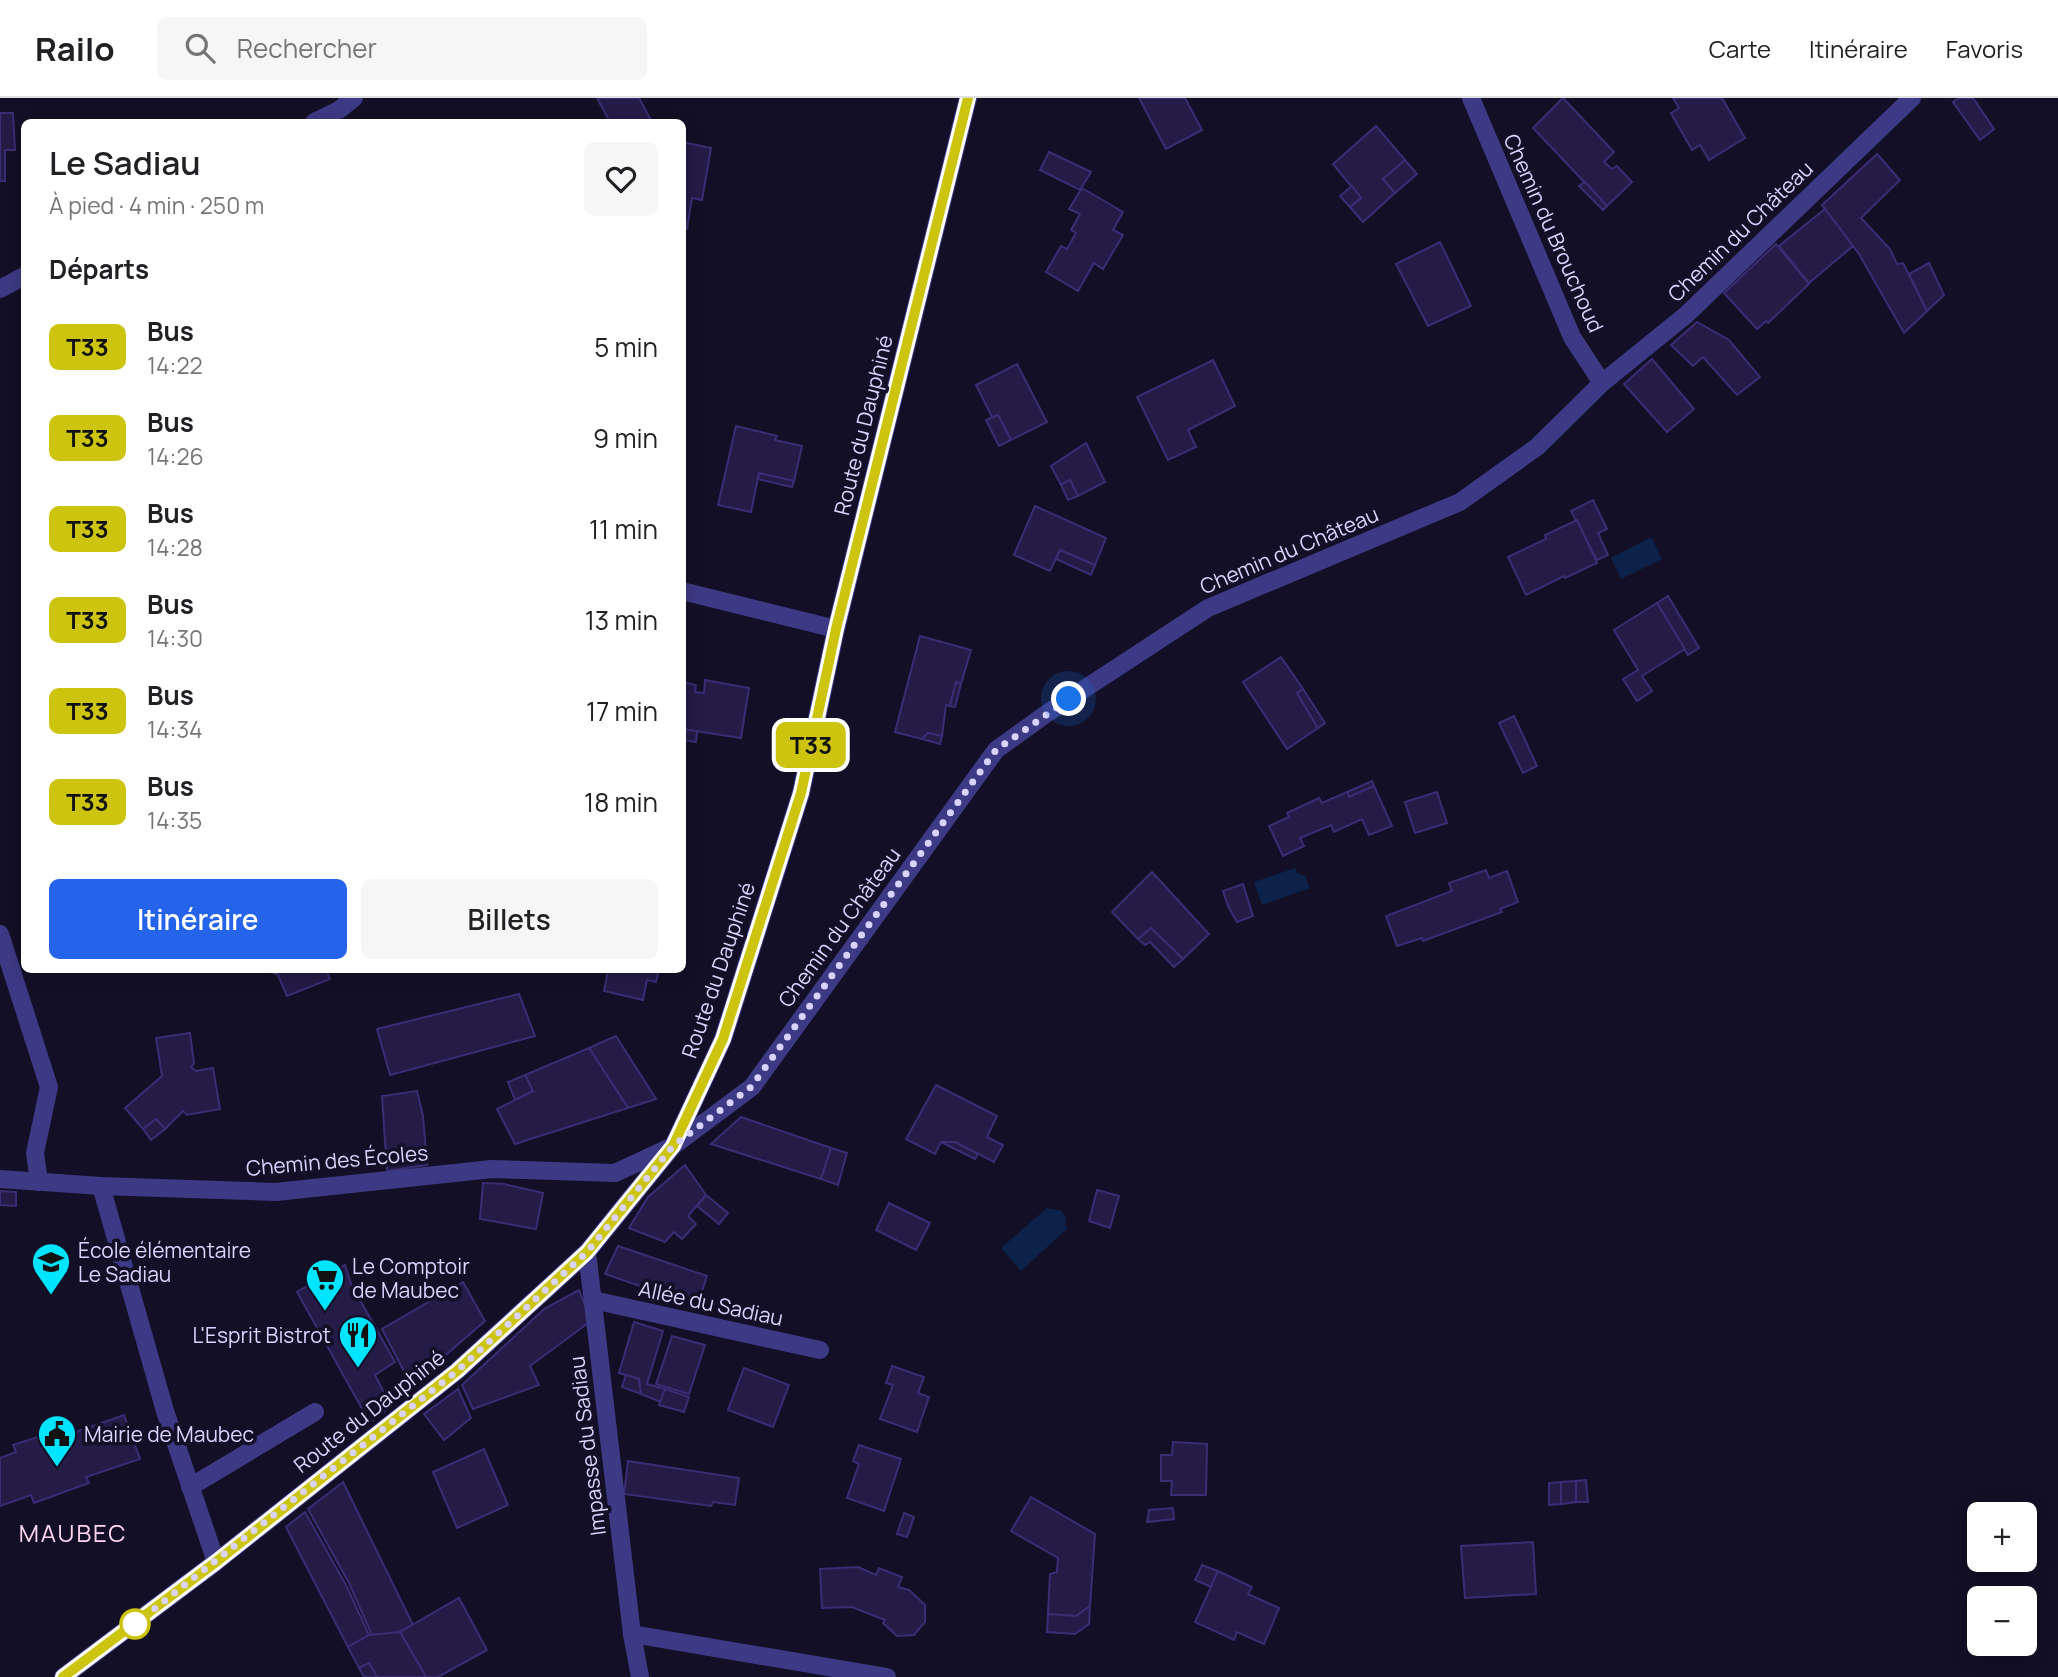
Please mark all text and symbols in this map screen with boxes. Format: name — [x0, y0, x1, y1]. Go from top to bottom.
search box — [157, 17, 647, 80]
text: Railo — [35, 26, 115, 71]
icon: search — [181, 29, 219, 67]
text: Rechercher — [237, 30, 377, 66]
text: Carte — [1709, 32, 1771, 65]
text: Itinéraire — [1809, 32, 1908, 65]
text: Favoris — [1946, 32, 2023, 65]
street label: Chemin du Brouchoud — [1498, 129, 1610, 337]
text: Le Sadiau — [49, 140, 201, 185]
button: heart — [584, 142, 658, 216]
street label: Chemin du Château — [1661, 154, 1819, 308]
text: À pied · 4 min · 250 m — [49, 189, 264, 221]
text: Départs — [49, 251, 149, 287]
text: Bus — [147, 313, 194, 349]
text: 5 min — [594, 329, 658, 365]
text: T33 — [66, 330, 109, 363]
street label: Route du Dauphiné — [827, 332, 899, 518]
text: 14:22 — [147, 349, 203, 381]
text: Bus — [147, 404, 194, 440]
text: 9 min — [593, 420, 658, 456]
text: T33 — [66, 421, 109, 454]
text: 14:26 — [147, 440, 204, 472]
text: Bus — [147, 495, 194, 531]
street label: Chemin du Château — [1195, 500, 1383, 600]
text: 11 min — [589, 511, 658, 547]
text: T33 — [66, 512, 109, 545]
text: 14:28 — [147, 531, 203, 563]
text: Bus — [147, 586, 194, 622]
text: 13 min — [585, 602, 658, 638]
text: T33 — [66, 603, 109, 636]
text: 14:30 — [147, 622, 203, 654]
text: Bus — [147, 677, 194, 713]
your location — [1051, 681, 1086, 716]
text: 17 min — [586, 693, 658, 729]
text: T33 — [66, 694, 109, 727]
text: 14:34 — [147, 713, 203, 745]
line badge: T33 — [771, 722, 851, 768]
text: T33 — [790, 728, 832, 761]
text: Bus — [147, 768, 194, 804]
text: 18 min — [584, 784, 658, 820]
text: T33 — [66, 785, 109, 818]
text: 14:35 — [147, 804, 202, 836]
street label: Chemin du Château — [771, 841, 907, 1013]
street label: Route du Dauphiné — [675, 878, 761, 1062]
button: Itinéraire — [49, 879, 347, 959]
button: Billets — [361, 879, 658, 959]
street label: Chemin des Écoles — [245, 1138, 429, 1182]
place label: École élémentaire Le Sadiau — [78, 1236, 251, 1288]
school or university icon: École élémentaire Le Sadiau — [30, 1241, 72, 1296]
place label: Le Comptoir de Maubec — [352, 1252, 470, 1304]
supermarket icon: Le Comptoir de Maubec — [304, 1257, 346, 1312]
street label: Allée du Sadiau — [636, 1274, 786, 1332]
restaurant icon: L'Esprit Bistrot — [337, 1314, 379, 1369]
place label: L'Esprit Bistrot — [192, 1321, 331, 1349]
street label: Route du Dauphiné — [288, 1343, 450, 1479]
street label: Impasse du Sadiau — [562, 1355, 612, 1537]
public building icon: Mairie de Maubec — [36, 1413, 78, 1468]
place label: Mairie de Maubec — [84, 1420, 254, 1448]
map controls — [1967, 1502, 2037, 1656]
button: + — [1967, 1502, 2037, 1572]
district label: MAUBEC — [19, 1516, 127, 1549]
button: − — [1967, 1586, 2037, 1656]
unlabelled marker — [120, 1609, 150, 1639]

